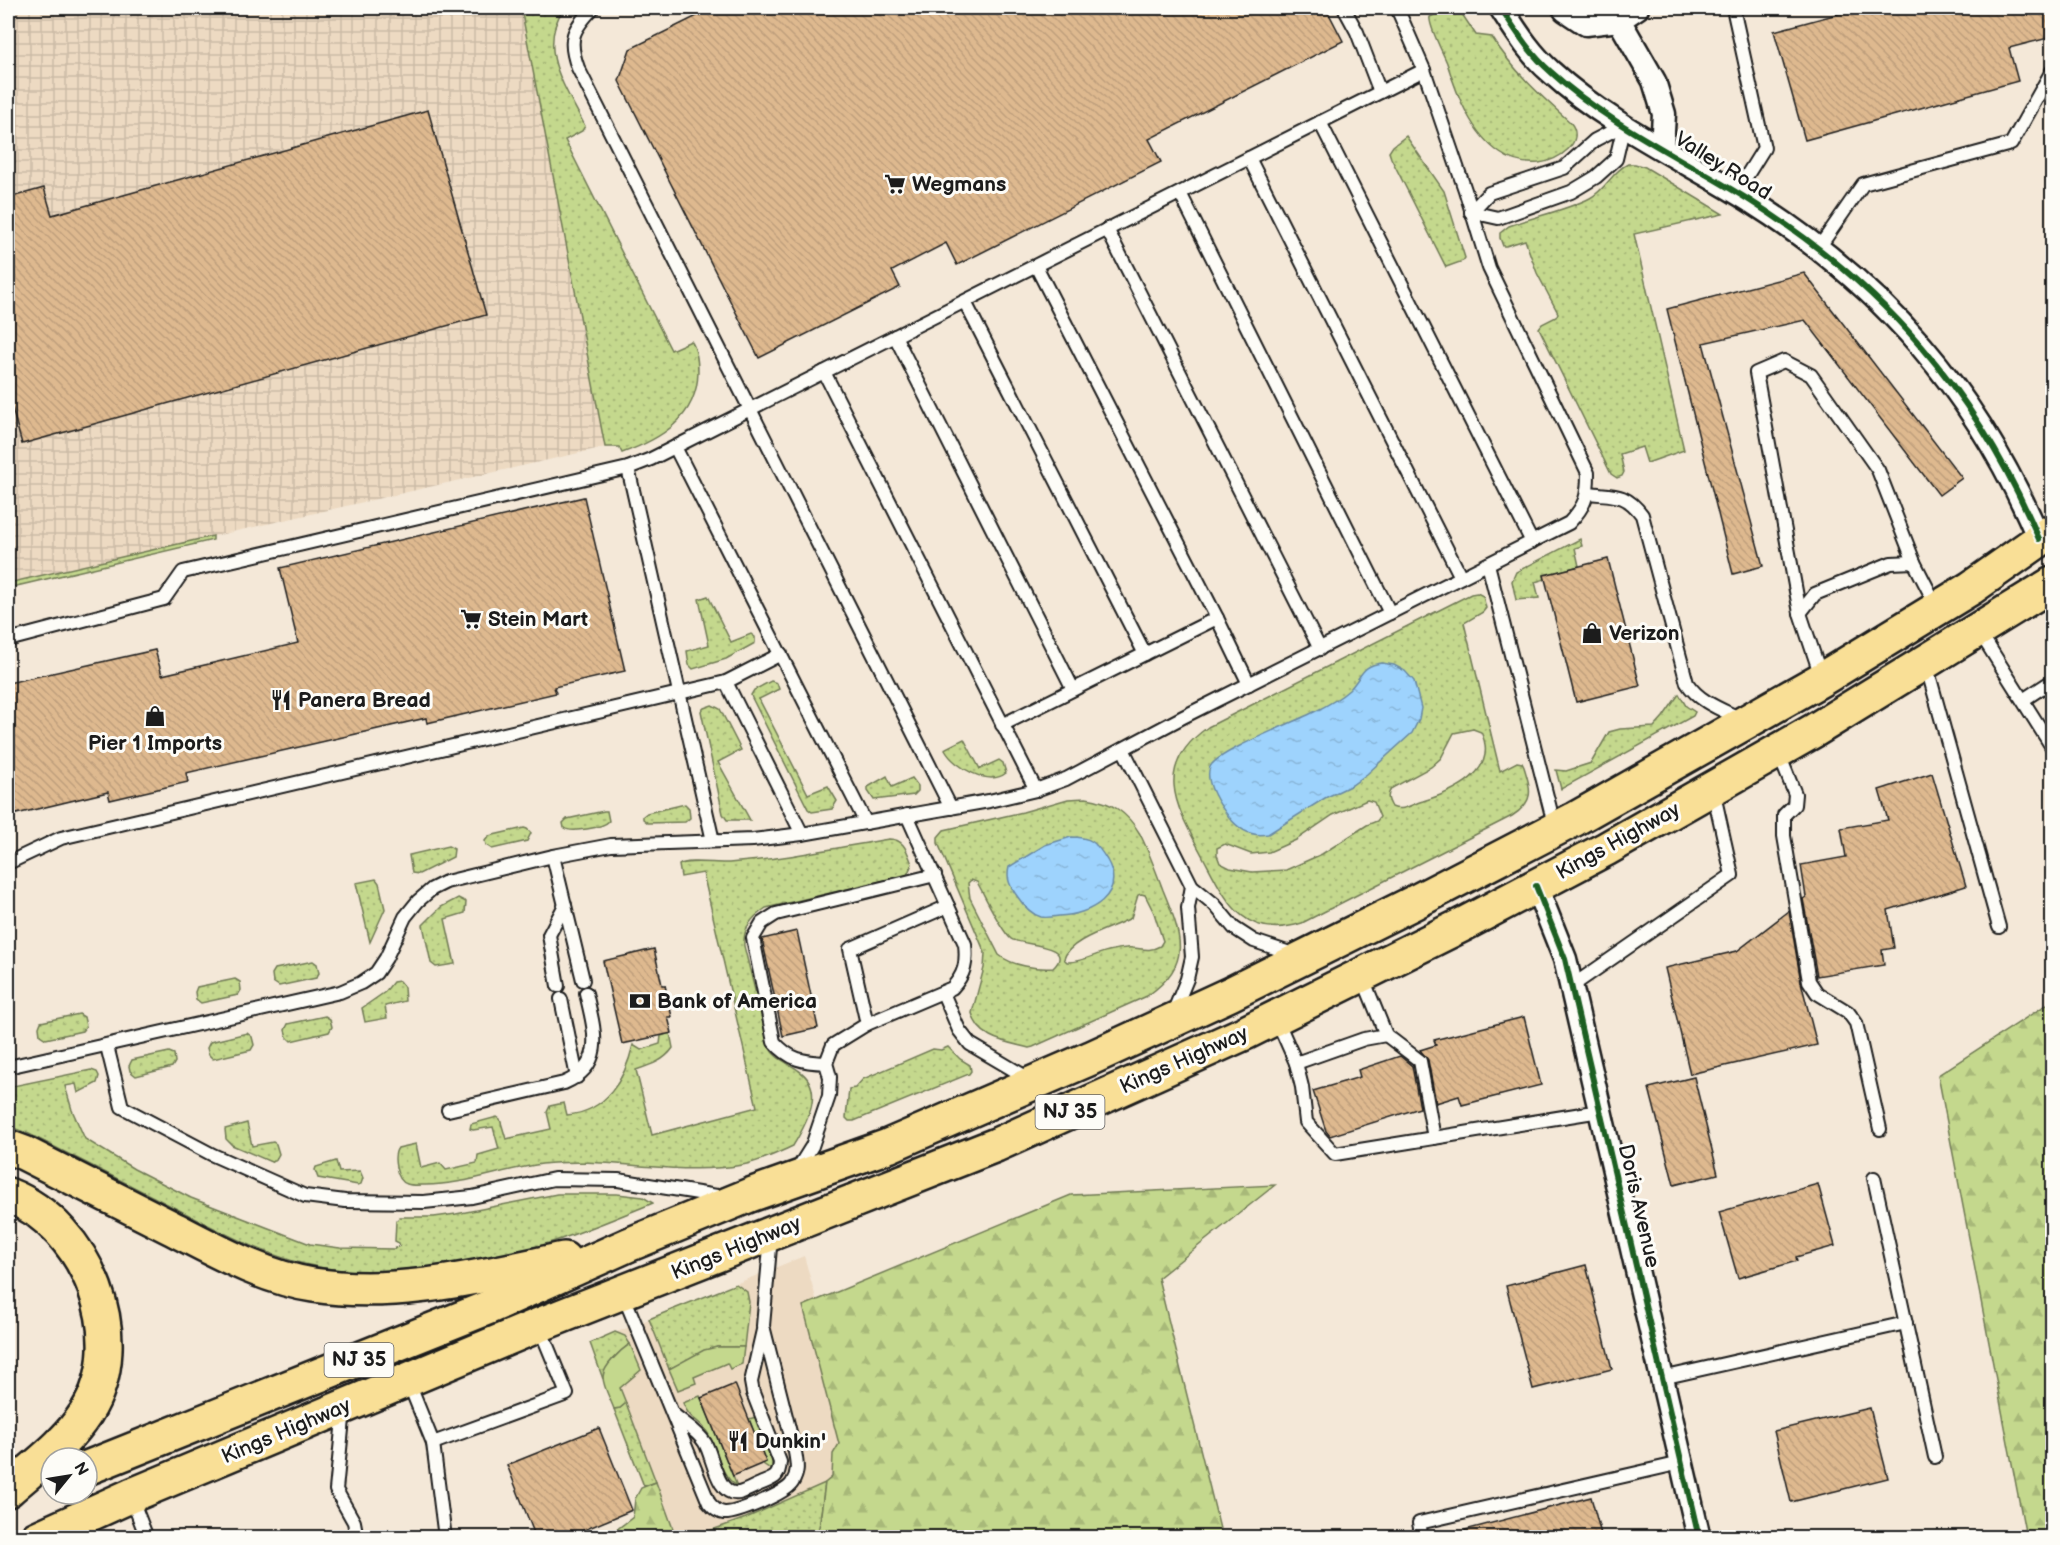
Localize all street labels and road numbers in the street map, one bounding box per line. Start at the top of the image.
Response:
street label: Valley Road [1670,126,1776,206]
street label: Kings Highway [1552,796,1685,885]
street label: Kings Highway [1116,1020,1252,1099]
road number: NJ 35 [1036,1095,1104,1129]
street label: Doris Avenue [1613,1142,1665,1270]
street label: Kings Highway [668,1210,805,1285]
road number: NJ 35 [324,1343,394,1377]
street label: Kings Highway [218,1392,355,1469]

